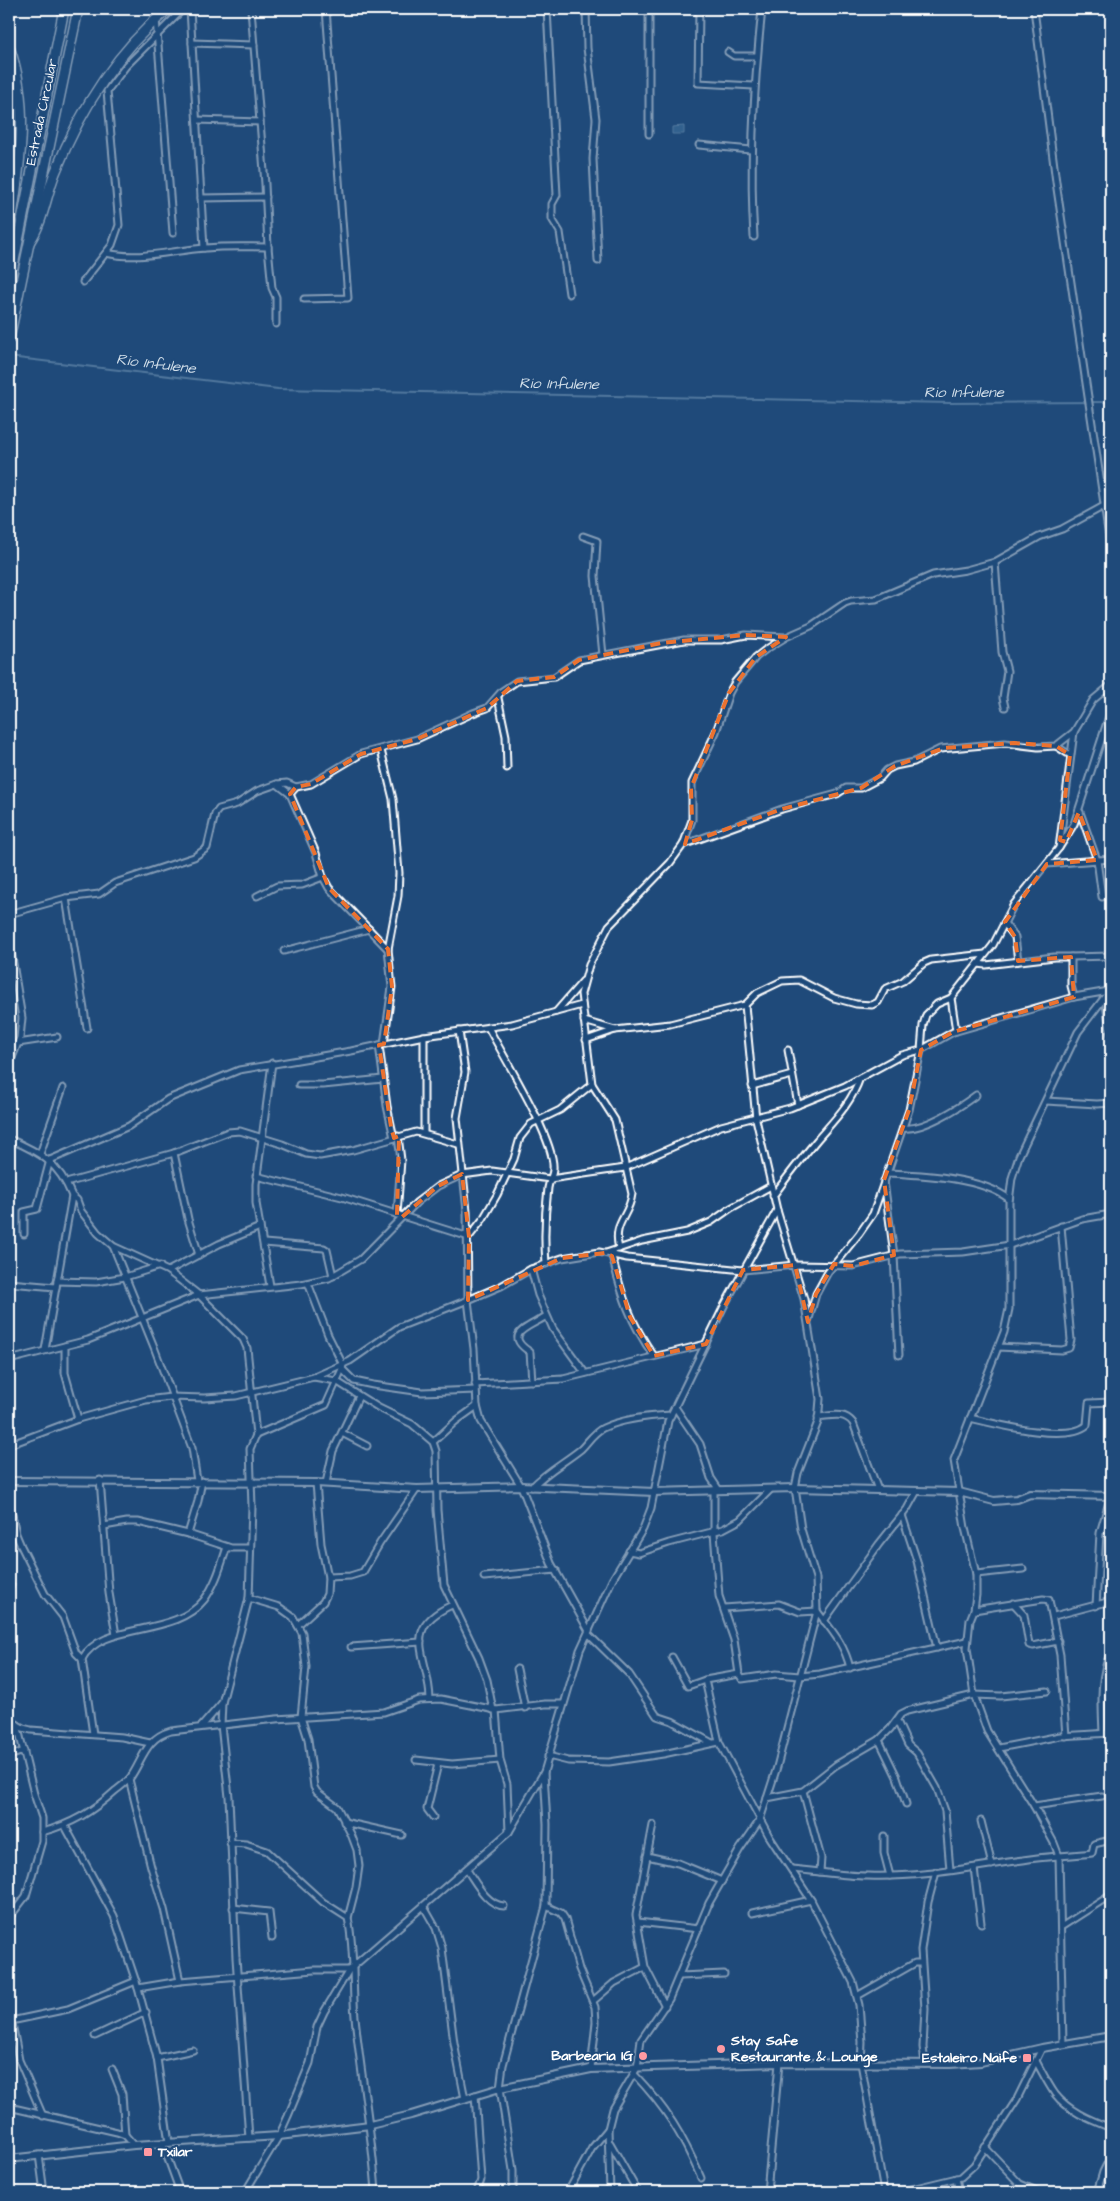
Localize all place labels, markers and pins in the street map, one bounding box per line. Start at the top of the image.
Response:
place label: Stay Safe Restaurante & Lounge [730,2031,878,2068]
marker: Stay Safe Restaurante & Lounge [715,2043,727,2055]
place label: Barbearia IG [551,2046,633,2066]
place label: Estaleiro Naife [922,2048,1017,2068]
marker: Barbearia IG [637,2050,649,2062]
marker: Estaleiro Naife [1021,2052,1033,2064]
place label: Txilar [157,2142,193,2162]
marker: Txilar [142,2146,154,2158]

